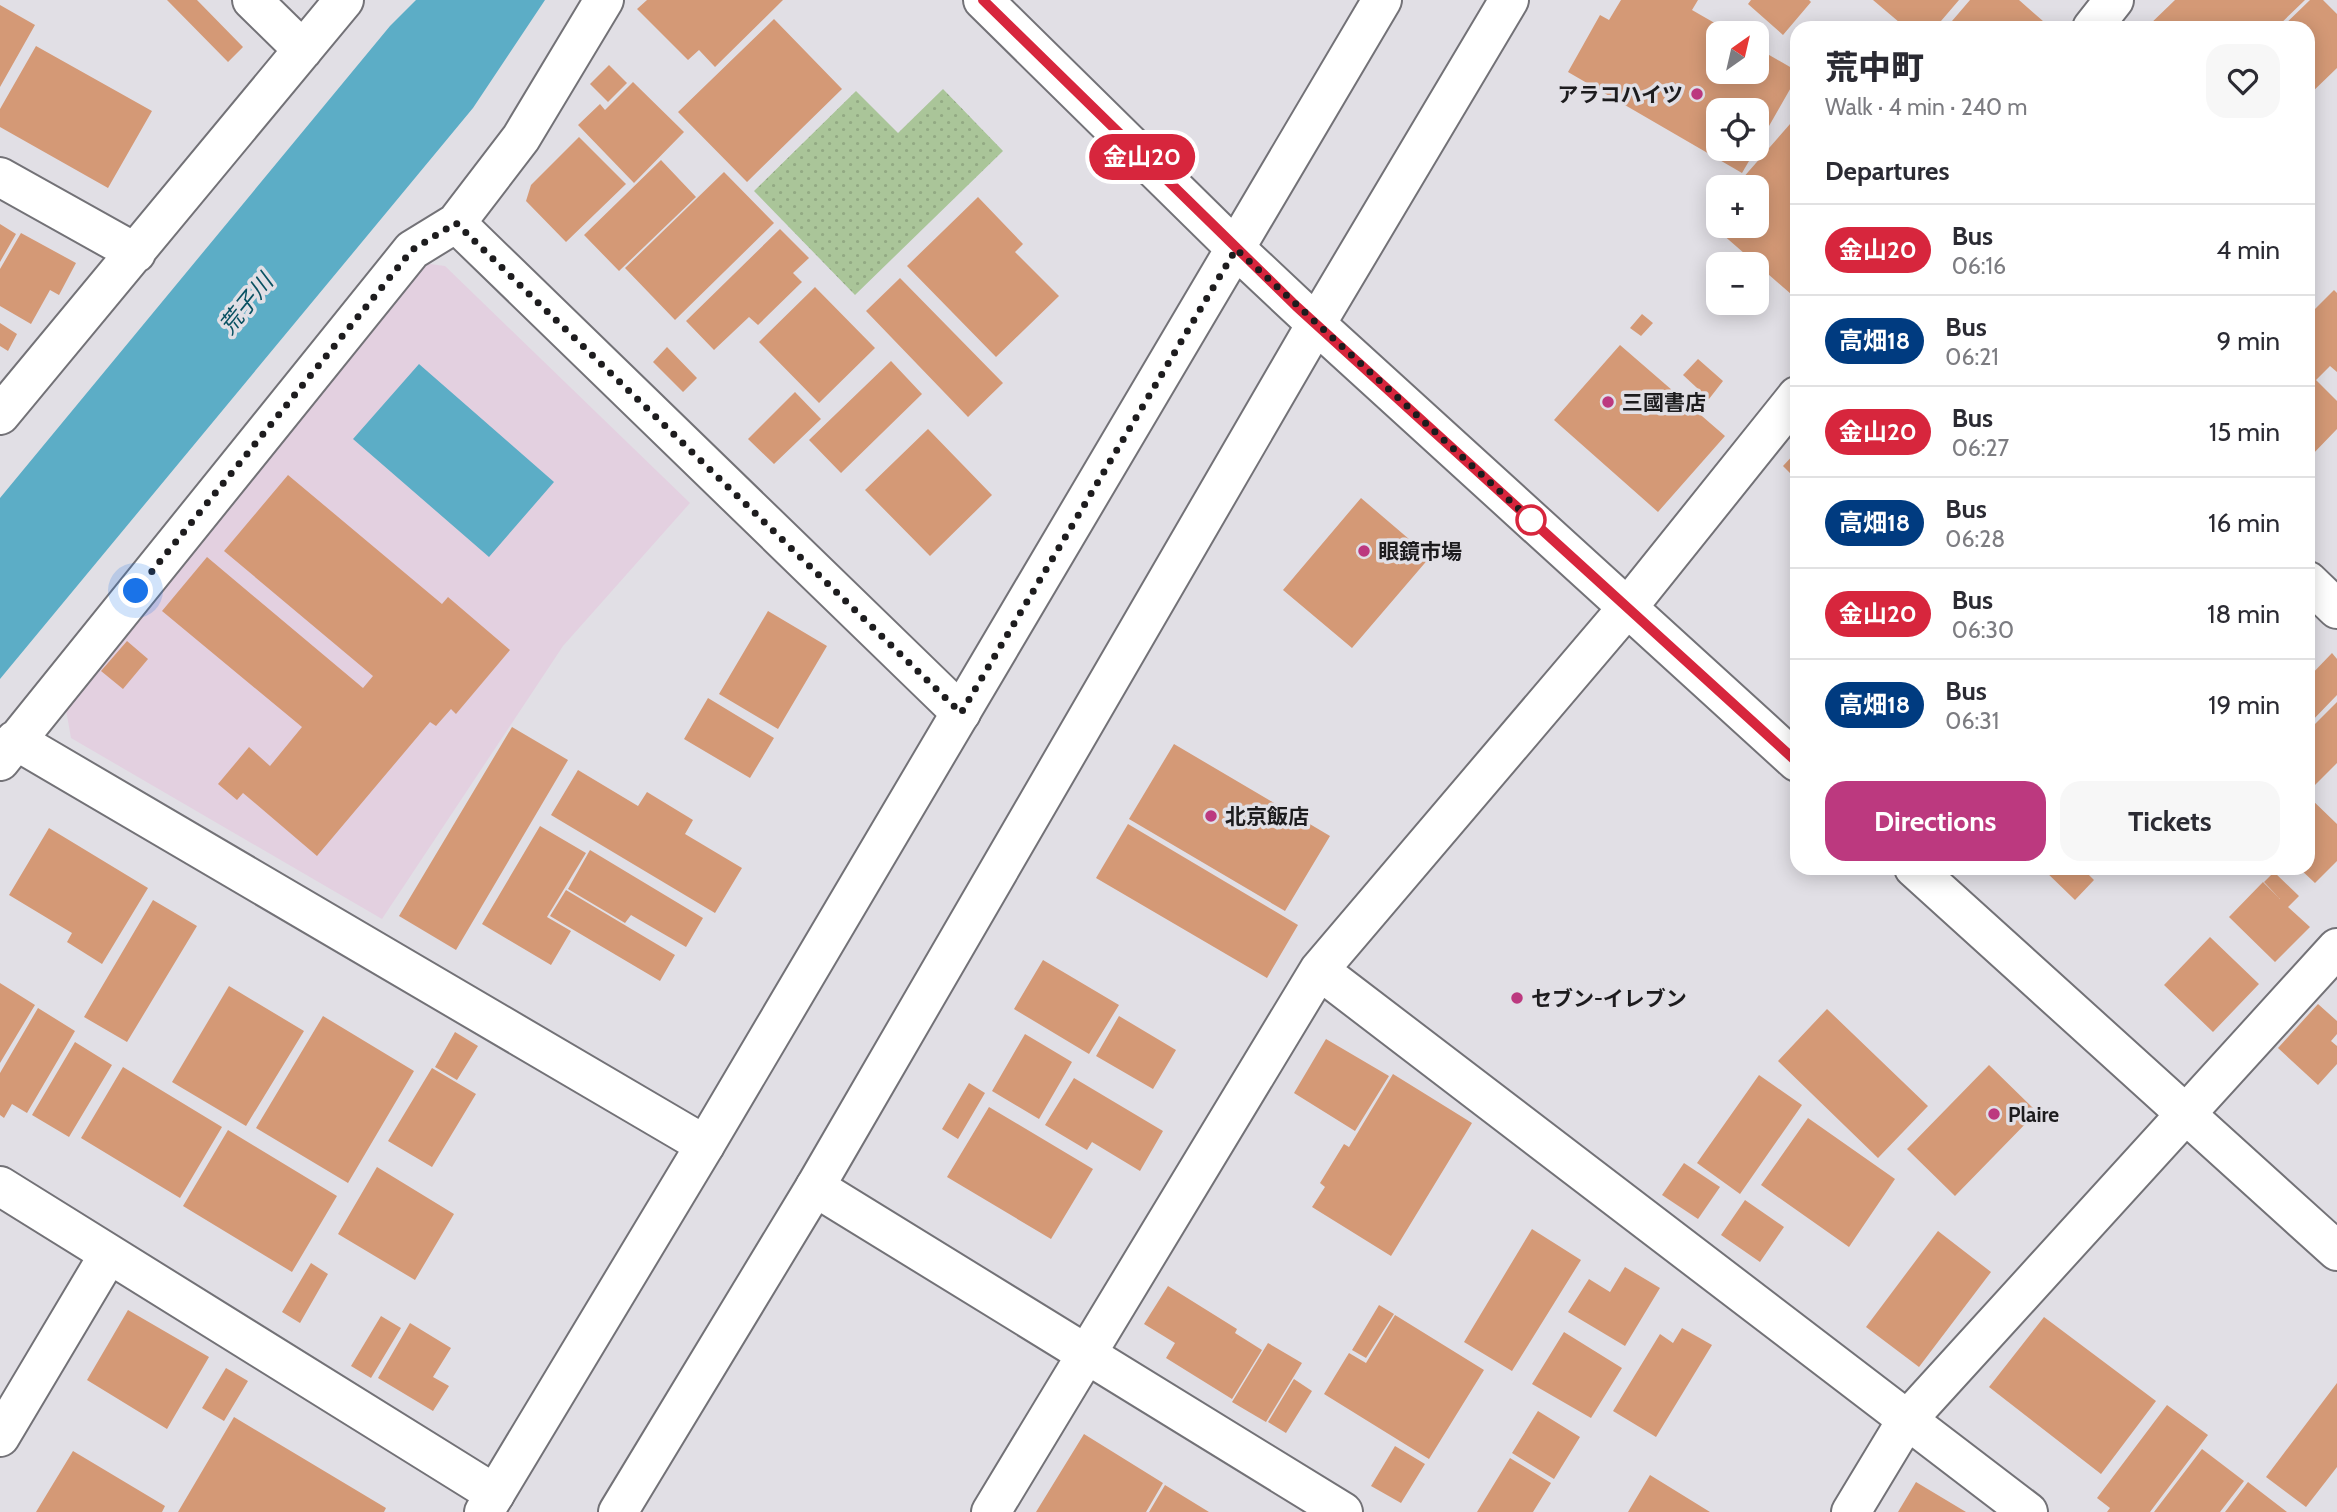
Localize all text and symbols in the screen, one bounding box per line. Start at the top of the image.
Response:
north arrow [1706,21,1769,84]
map controls [1706,21,1769,315]
button: heart [2206,44,2280,118]
text: 荒中町 [1825,47,1924,87]
place label: アラコハイツ [1557,82,1683,107]
marker: アラコハイツ [1689,86,1705,102]
text: Walk · 4 min · 240 m [1825,93,2027,121]
button: locate [1706,98,1769,161]
line badge: 金山20 [1093,134,1191,180]
text: 金山20 [1103,142,1181,171]
text: Departures [1825,155,1949,187]
button: + [1706,175,1769,238]
text: Bus [1952,220,1993,252]
text: 4 min [2216,234,2280,266]
text: 金山20 [1839,235,1917,264]
button: − [1706,252,1769,315]
text: 06:16 [1952,252,2006,280]
water label: 荒子川 [213,266,280,340]
text: Bus [1945,311,1987,343]
text: 9 min [2217,325,2280,357]
text: 高畑18 [1839,326,1910,355]
text: 06:21 [1945,343,1999,371]
place label: 三國書店 [1622,390,1706,415]
marker: 三國書店 [1600,394,1616,410]
text: Bus [1952,402,1993,434]
text: 15 min [2209,416,2280,448]
text: 金山20 [1839,417,1917,446]
text: 06:27 [1952,434,2009,462]
text: Bus [1945,493,1987,525]
unlabelled marker [1516,505,1546,535]
text: 16 min [2208,507,2280,539]
text: 高畑18 [1839,508,1910,537]
text: 06:28 [1945,525,2005,553]
place label: 眼鏡市場 [1378,539,1462,564]
marker: 眼鏡市場 [1356,543,1372,559]
your location [118,573,153,608]
text: Bus [1952,584,1993,616]
text: 18 min [2207,598,2280,630]
text: 金山20 [1839,599,1917,628]
text: 06:30 [1952,616,2014,644]
text: Bus [1945,675,1987,707]
text: 19 min [2208,689,2280,721]
text: 高畑18 [1839,690,1910,719]
text: 06:31 [1945,707,1999,735]
button: Directions [1825,781,2046,861]
button: Tickets [2060,781,2280,861]
place label: 北京飯店 [1225,804,1309,829]
marker: 北京飯店 [1203,808,1219,824]
place label: セブン-イレブン [1531,986,1687,1011]
marker: セブン-イレブン [1509,990,1525,1006]
place label: Plaire [2008,1102,2059,1127]
marker: Plaire [1986,1106,2002,1122]

